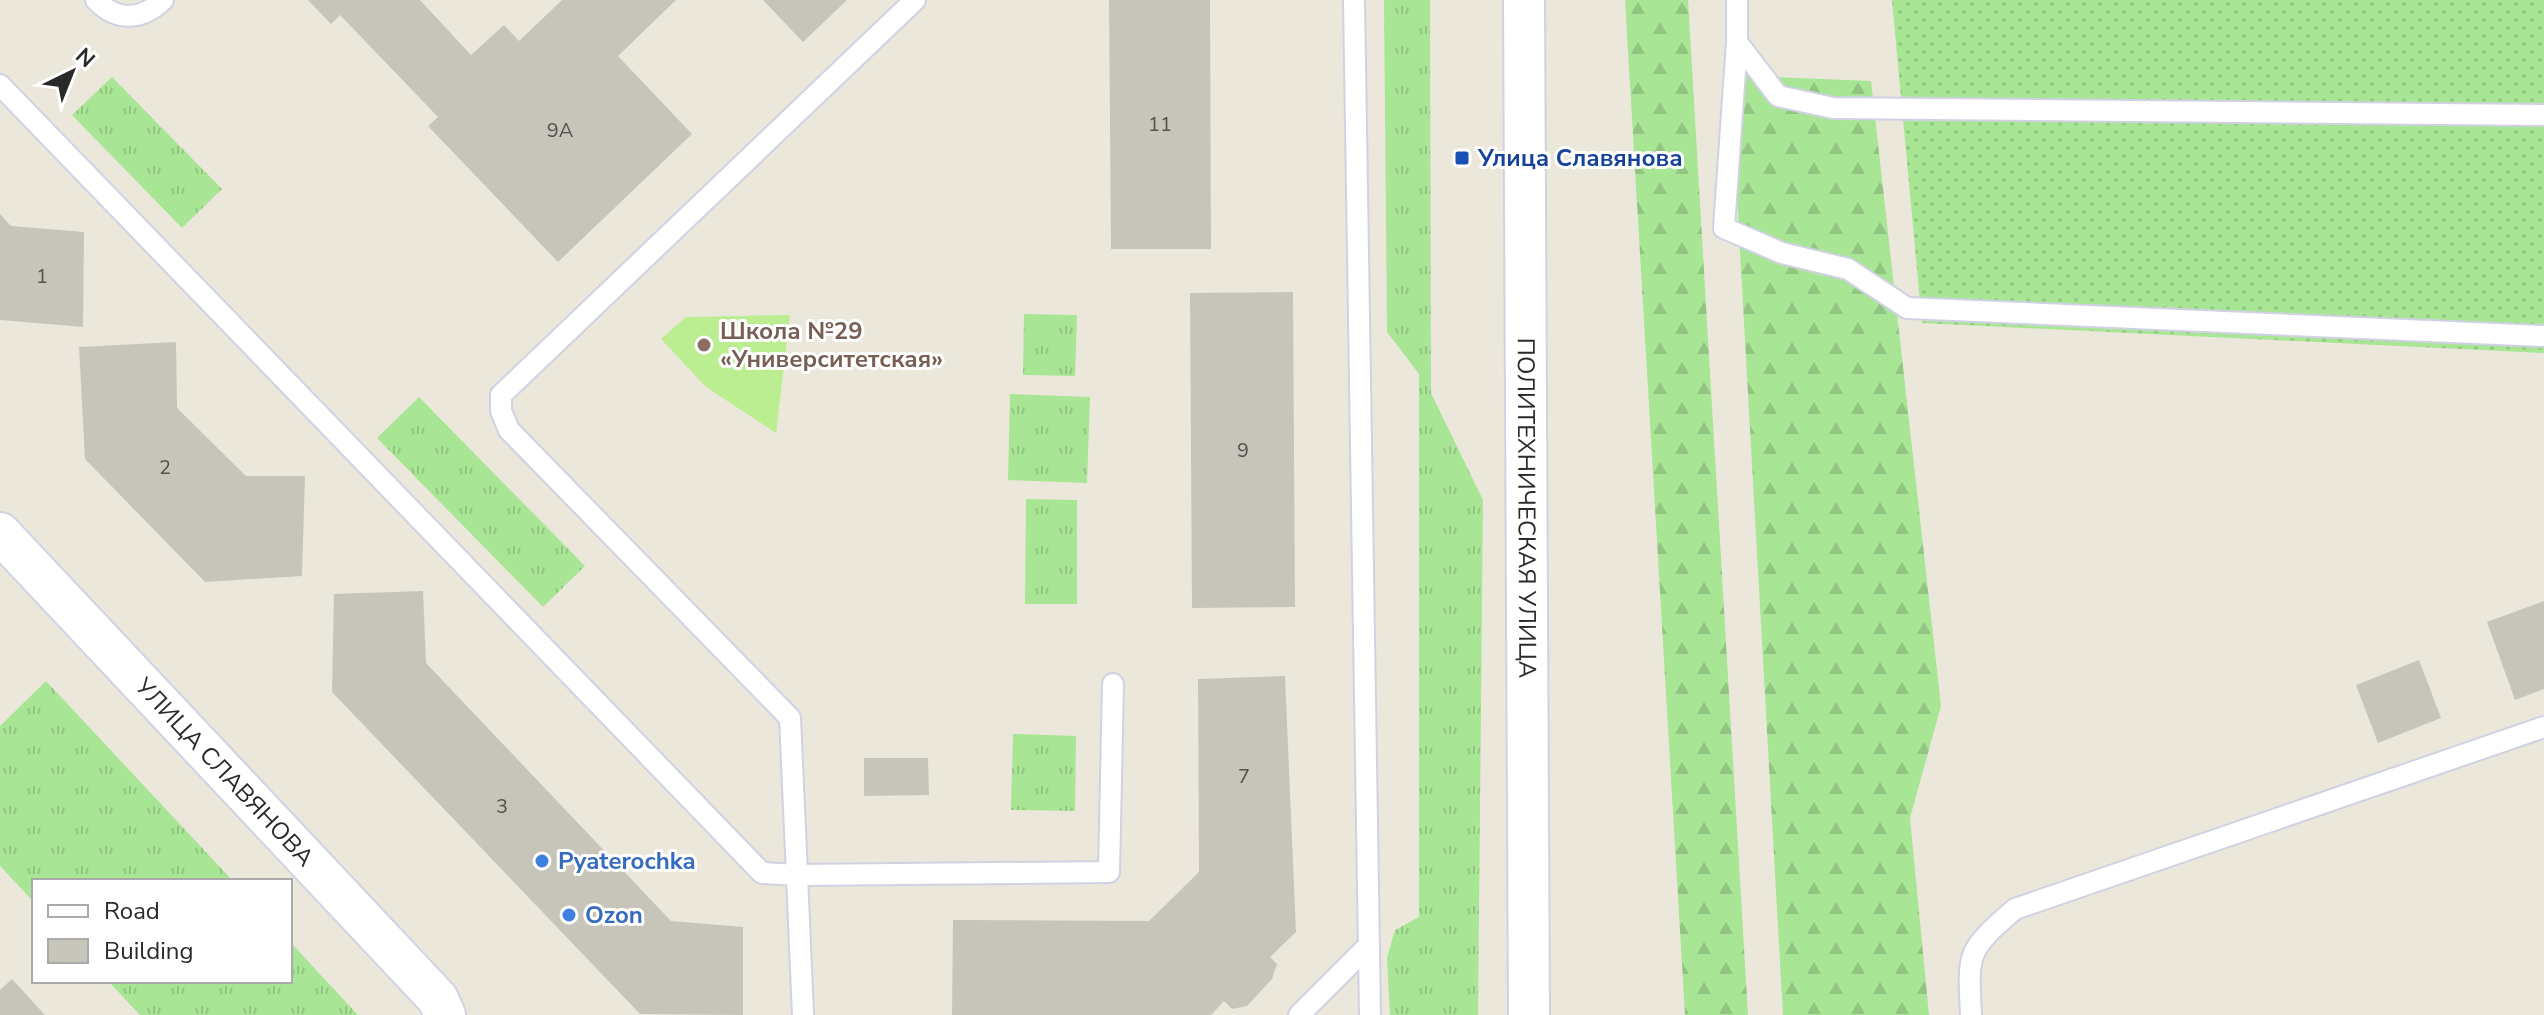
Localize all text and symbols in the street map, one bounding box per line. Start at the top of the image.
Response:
north arrow [32,32,112,112]
text: N [69,42,101,75]
house number: 11 [1148,111,1172,138]
house number: 9А [547,117,574,144]
place label: Улица Славянова [1477,142,1683,174]
marker: Улица Славянова [1453,149,1471,167]
house number: 1 [36,263,48,290]
place label: Школа №29 «Университетская» [720,315,943,375]
marker: Школа №29 «Университетская» [695,336,713,354]
street label: ПОЛИТЕХНИЧЕСКАЯ УЛИЦА [1510,338,1543,679]
house number: 9 [1237,437,1249,464]
house number: 2 [159,454,171,481]
street label: УЛИЦА СЛАВЯНОВА [128,670,321,874]
house number: 7 [1238,763,1250,790]
house number: 3 [496,793,508,820]
place label: Pyaterochka [558,845,696,877]
marker: Pyaterochka [533,852,551,870]
legend [32,879,292,983]
text: Road [104,895,160,927]
place label: Ozon [585,899,643,931]
marker: Ozon [560,906,578,924]
text: Building [104,935,194,967]

